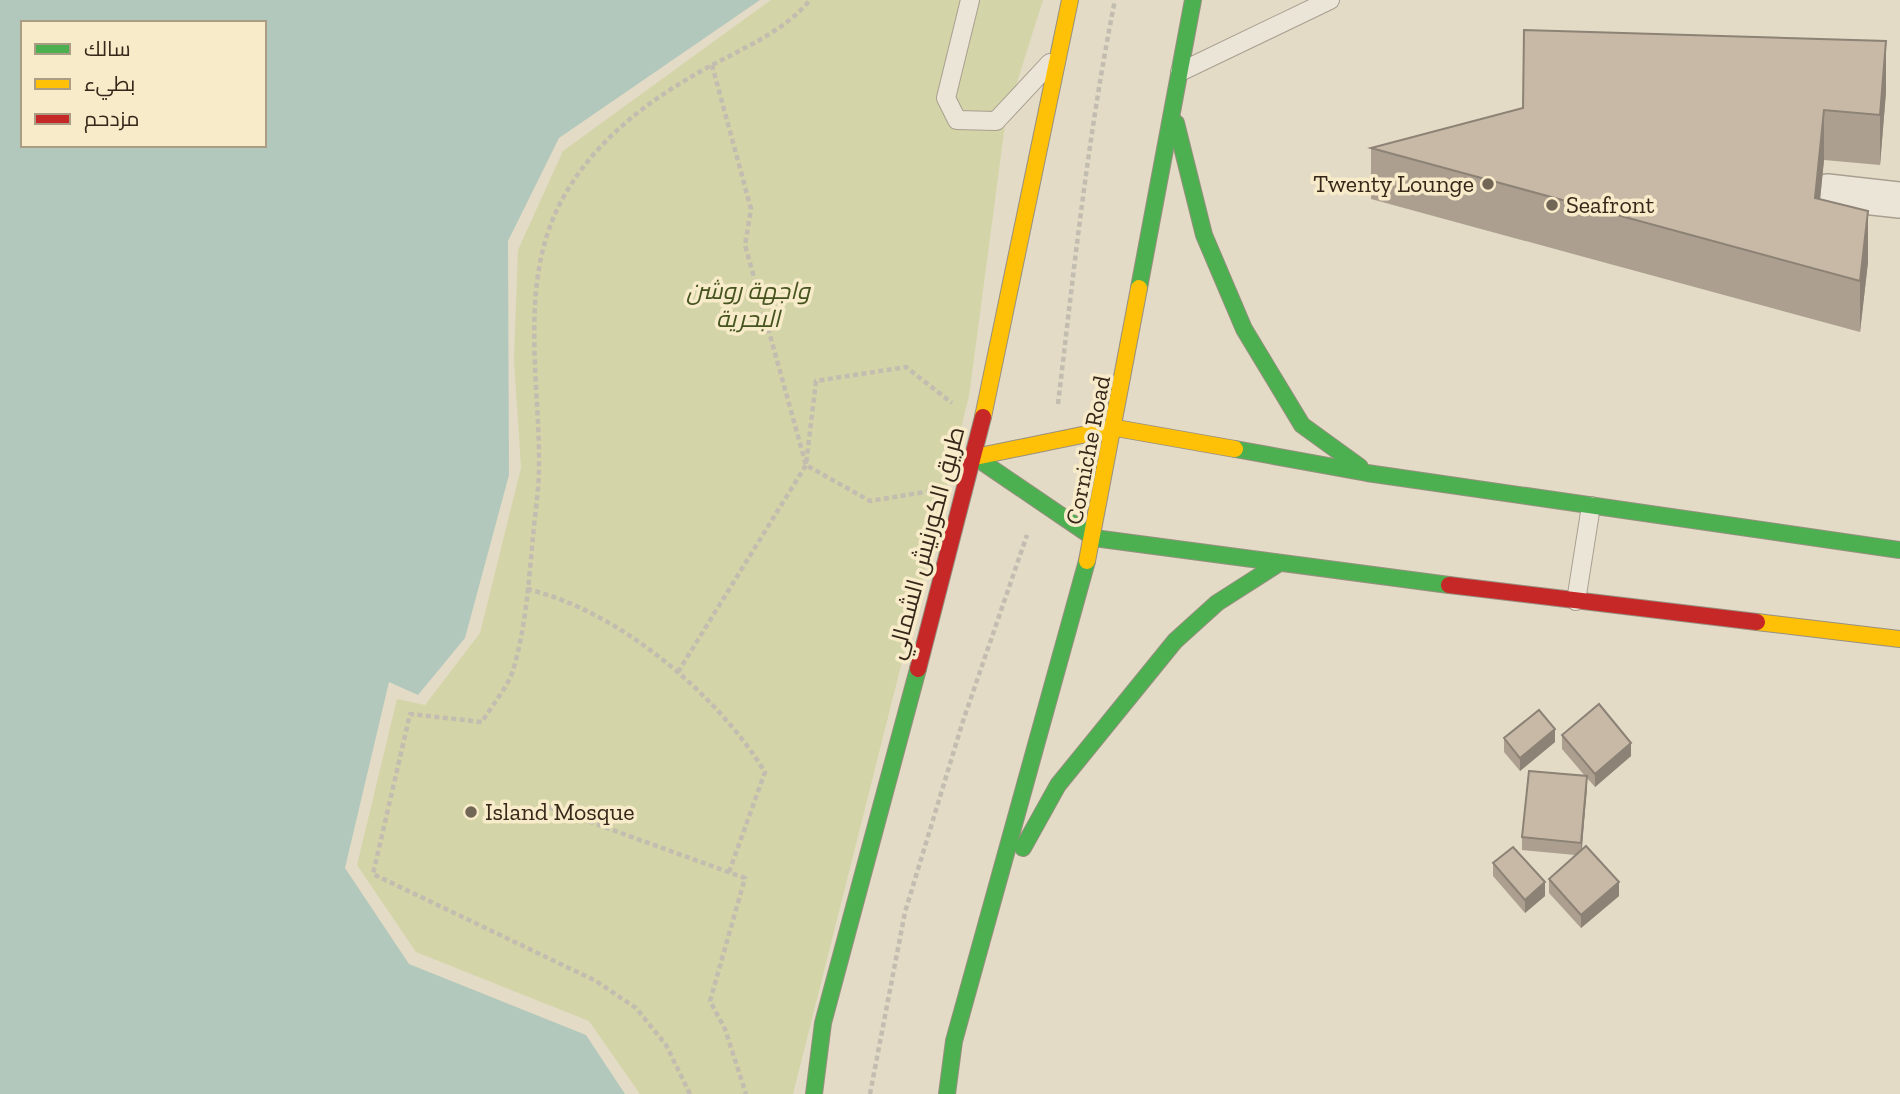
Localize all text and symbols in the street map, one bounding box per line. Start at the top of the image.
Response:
legend [21,21,266,147]
text: سالك [84,36,131,61]
text: بطيء [84,71,135,100]
text: مزدحم [84,106,139,133]
place label: Twenty Lounge [1313,169,1474,198]
marker: Twenty Lounge [1480,176,1496,192]
place label: Seafront [1566,190,1654,219]
marker: Seafront [1544,197,1560,213]
park label: واجهة روشن البحرية [686,276,812,333]
street label: Corniche Road [1059,373,1116,527]
street label: طريق الكورنيش الشمالي [881,423,975,664]
place label: Island Mosque [485,797,634,826]
marker: Island Mosque [463,804,479,820]

